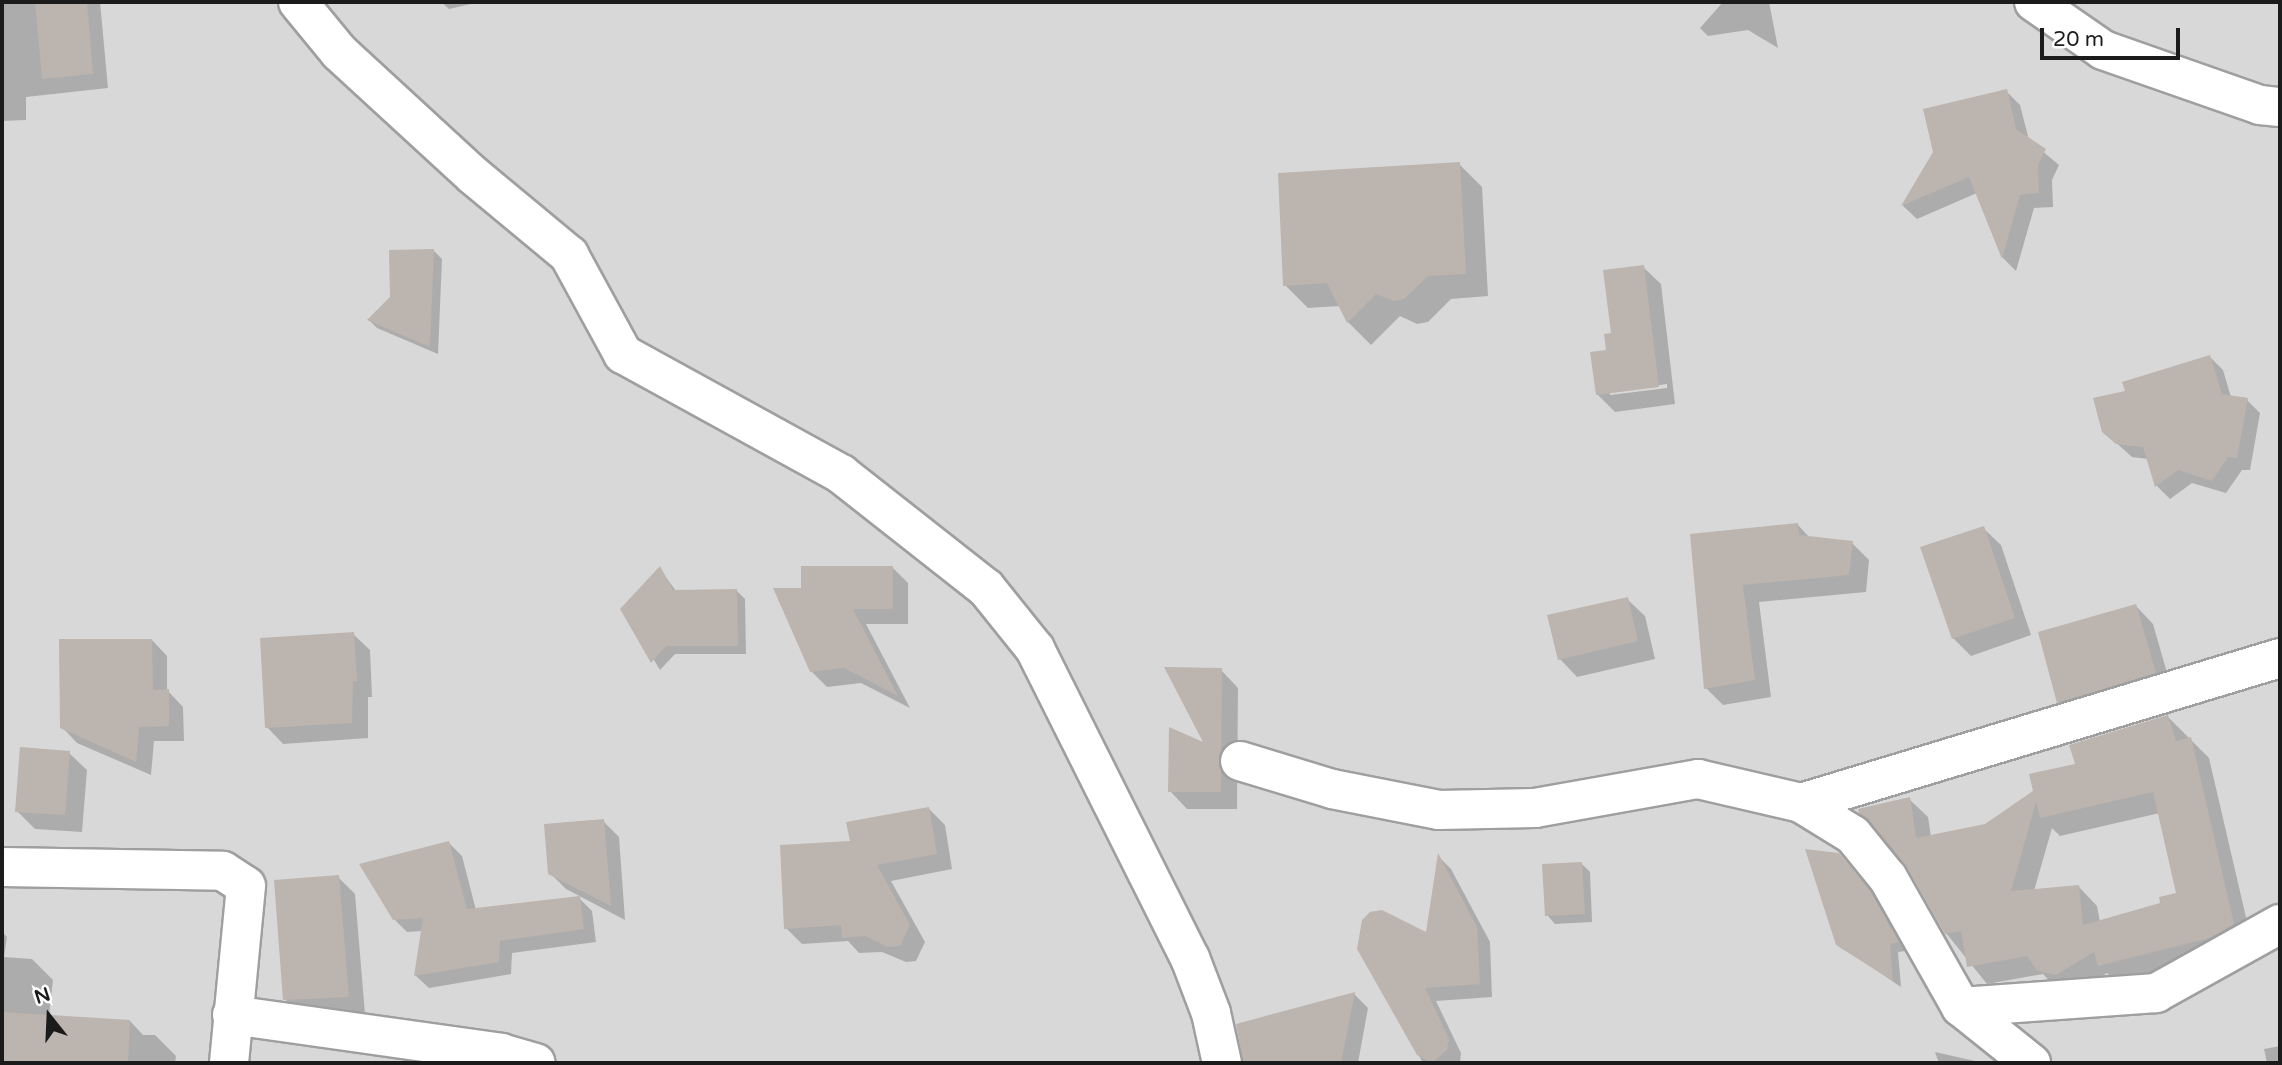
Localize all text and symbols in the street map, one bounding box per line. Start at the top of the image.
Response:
scale bar [2044,14,2184,58]
text: 20 m [2053,27,2104,52]
north arrow [14,981,84,1051]
text: N [32,983,53,1009]

